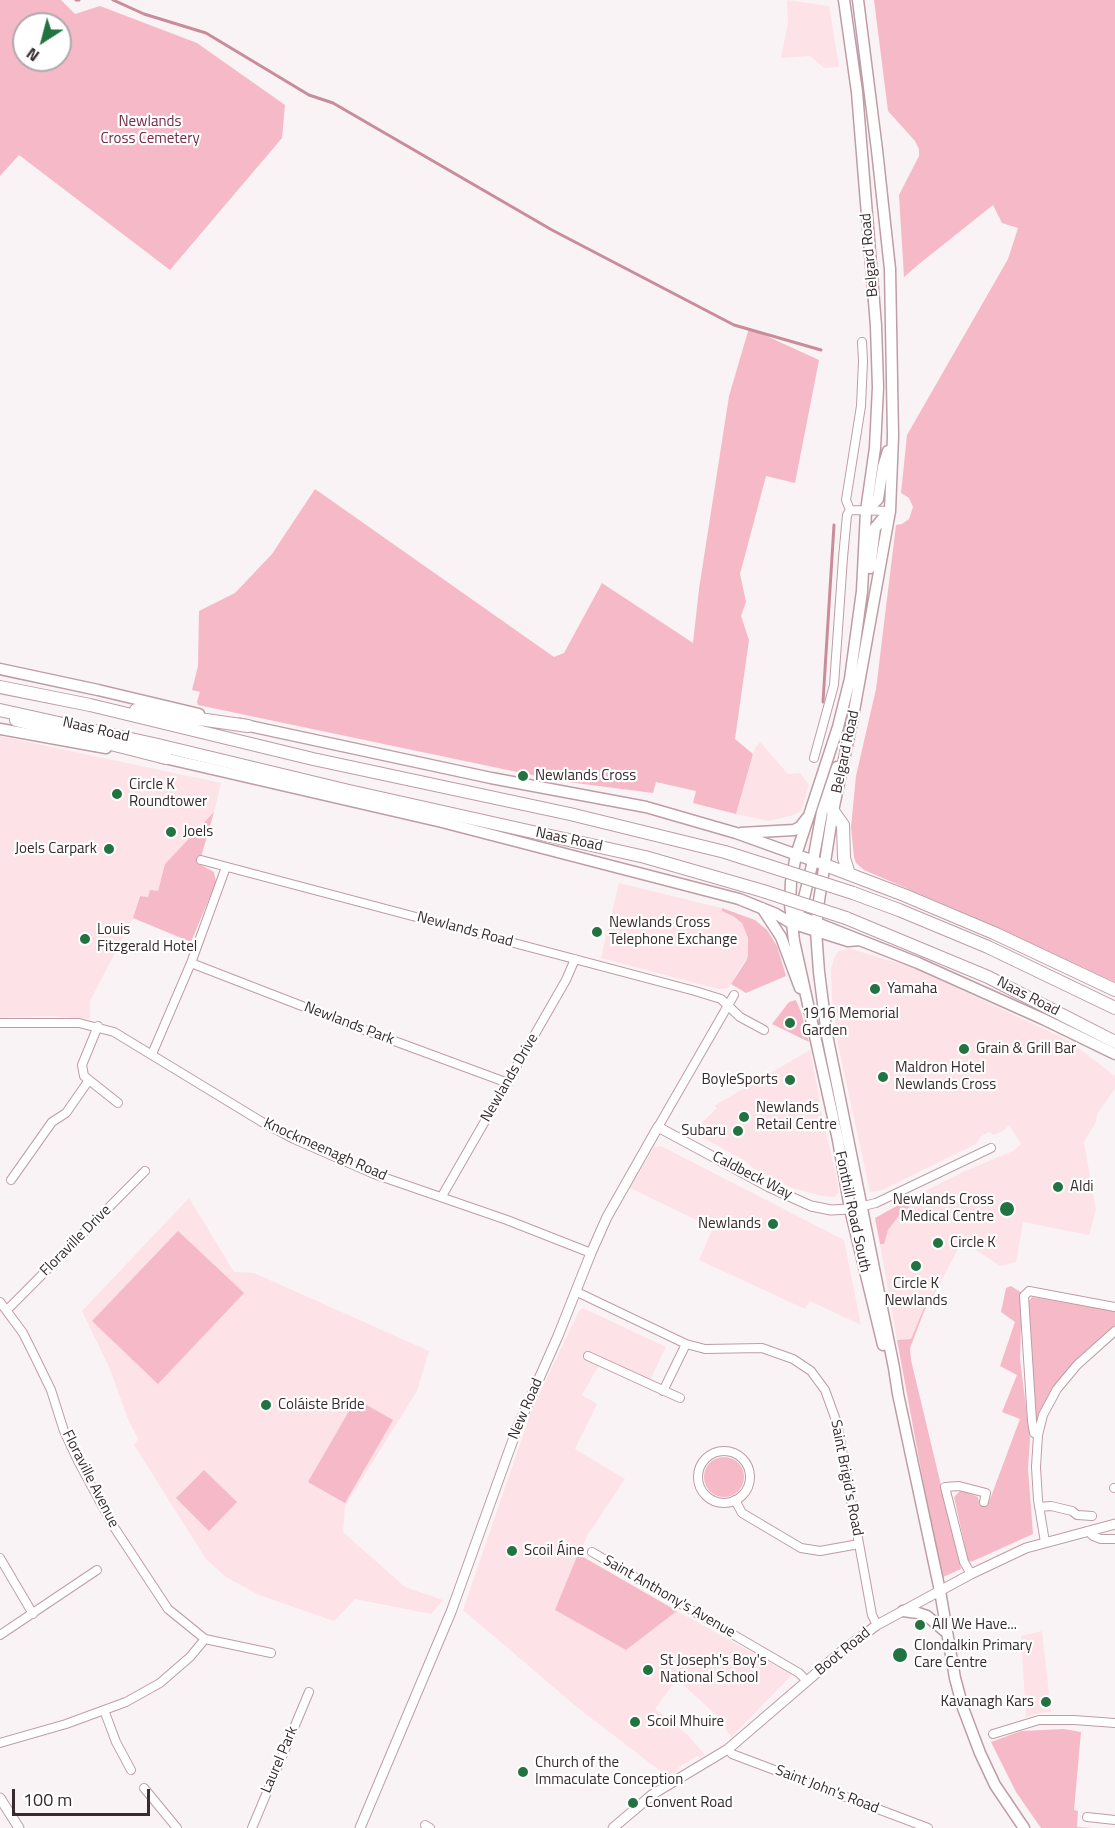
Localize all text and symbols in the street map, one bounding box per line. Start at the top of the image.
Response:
north arrow [12,12,72,72]
text: N [21,42,44,68]
park label: Newlands Cross Cemetery [100,113,200,148]
street label: Belgard Road [857,212,883,298]
street label: Belgard Road [828,709,864,795]
street label: Naas Road [61,714,131,746]
place label: Newlands Cross [535,767,636,785]
marker: Newlands Cross [516,769,530,783]
place label: Circle K Roundtower [129,776,207,811]
marker: Circle K Roundtower [110,787,124,801]
place label: Joels [183,823,213,841]
street label: Naas Road [534,824,604,856]
marker: Joels [164,825,178,839]
place label: Joels Carpark [15,840,97,858]
marker: Joels Carpark [102,842,116,856]
street label: Newlands Road [415,909,515,951]
place label: Newlands Cross Telephone Exchange [609,914,737,949]
place label: Louis Fitzgerald Hotel [97,921,197,956]
marker: Newlands Cross Telephone Exchange [590,925,604,939]
marker: Louis Fitzgerald Hotel [78,932,92,946]
street label: Naas Road [994,974,1062,1020]
place label: Yamaha [887,980,937,998]
marker: Yamaha [868,982,882,996]
street label: Newlands Park [301,999,397,1049]
place label: 1916 Memorial Garden [802,1005,899,1040]
marker: 1916 Memorial Garden [783,1016,797,1030]
street label: Newlands Drive [477,1031,543,1125]
place label: Grain & Grill Bar [976,1040,1076,1058]
marker: Grain & Grill Bar [957,1042,971,1056]
place label: Maldron Hotel Newlands Cross [895,1059,996,1094]
marker: Maldron Hotel Newlands Cross [876,1070,890,1084]
place label: BoyleSports [701,1071,778,1089]
marker: BoyleSports [783,1073,797,1087]
place label: Newlands Retail Centre [756,1099,837,1134]
marker: Newlands Retail Centre [737,1110,751,1124]
street label: Knockmeenagh Road [261,1115,389,1185]
place label: Subaru [681,1122,726,1140]
marker: Subaru [731,1124,745,1138]
street label: Caldbeck Way [709,1148,795,1204]
street label: Fonthill Road South [830,1150,874,1274]
place label: Aldi [1070,1178,1094,1196]
marker: Aldi [1051,1180,1065,1194]
place label: Newlands Cross Medical Centre [893,1191,994,1226]
marker: Newlands Cross Medical Centre [998,1200,1016,1218]
street label: Floraville Drive [37,1202,115,1280]
place label: Newlands [698,1215,761,1233]
marker: Newlands [766,1217,780,1231]
place label: Circle K [950,1234,996,1252]
marker: Circle K [931,1236,945,1250]
marker: Circle K Newlands [909,1259,923,1273]
place label: Circle K Newlands [885,1275,947,1310]
street label: New Road [505,1376,547,1442]
place label: Coláiste Bríde [278,1396,365,1414]
marker: Coláiste Bríde [259,1398,273,1412]
street label: Saint Brigid's Road [826,1418,866,1538]
street label: Floraville Avenue [58,1427,122,1531]
place label: Scoil Áine [524,1542,584,1560]
marker: Scoil Áine [505,1544,519,1558]
street label: Saint Anthony's Avenue [600,1552,738,1642]
place label: All We Have... [932,1616,1017,1634]
marker: All We Have... [913,1618,927,1632]
street label: Boot Road [812,1624,874,1680]
place label: Clondalkin Primary Care Centre [914,1637,1032,1672]
marker: Clondalkin Primary Care Centre [891,1646,909,1664]
place label: St Joseph's Boy's National School [660,1652,767,1687]
marker: St Joseph's Boy's National School [641,1663,655,1677]
place label: Kavanagh Kars [941,1693,1034,1711]
marker: Kavanagh Kars [1039,1695,1053,1709]
place label: Scoil Mhuire [647,1713,724,1731]
marker: Scoil Mhuire [628,1715,642,1729]
street label: Laurel Park [258,1724,302,1796]
place label: Church of the Immaculate Conception [535,1754,683,1789]
street label: Saint John's Road [773,1762,881,1818]
marker: Church of the Immaculate Conception [516,1765,530,1779]
scale bar [15,1777,153,1815]
text: 100 m [23,1786,72,1813]
place label: Convent Road [645,1794,733,1812]
marker: Convent Road [626,1796,640,1810]

